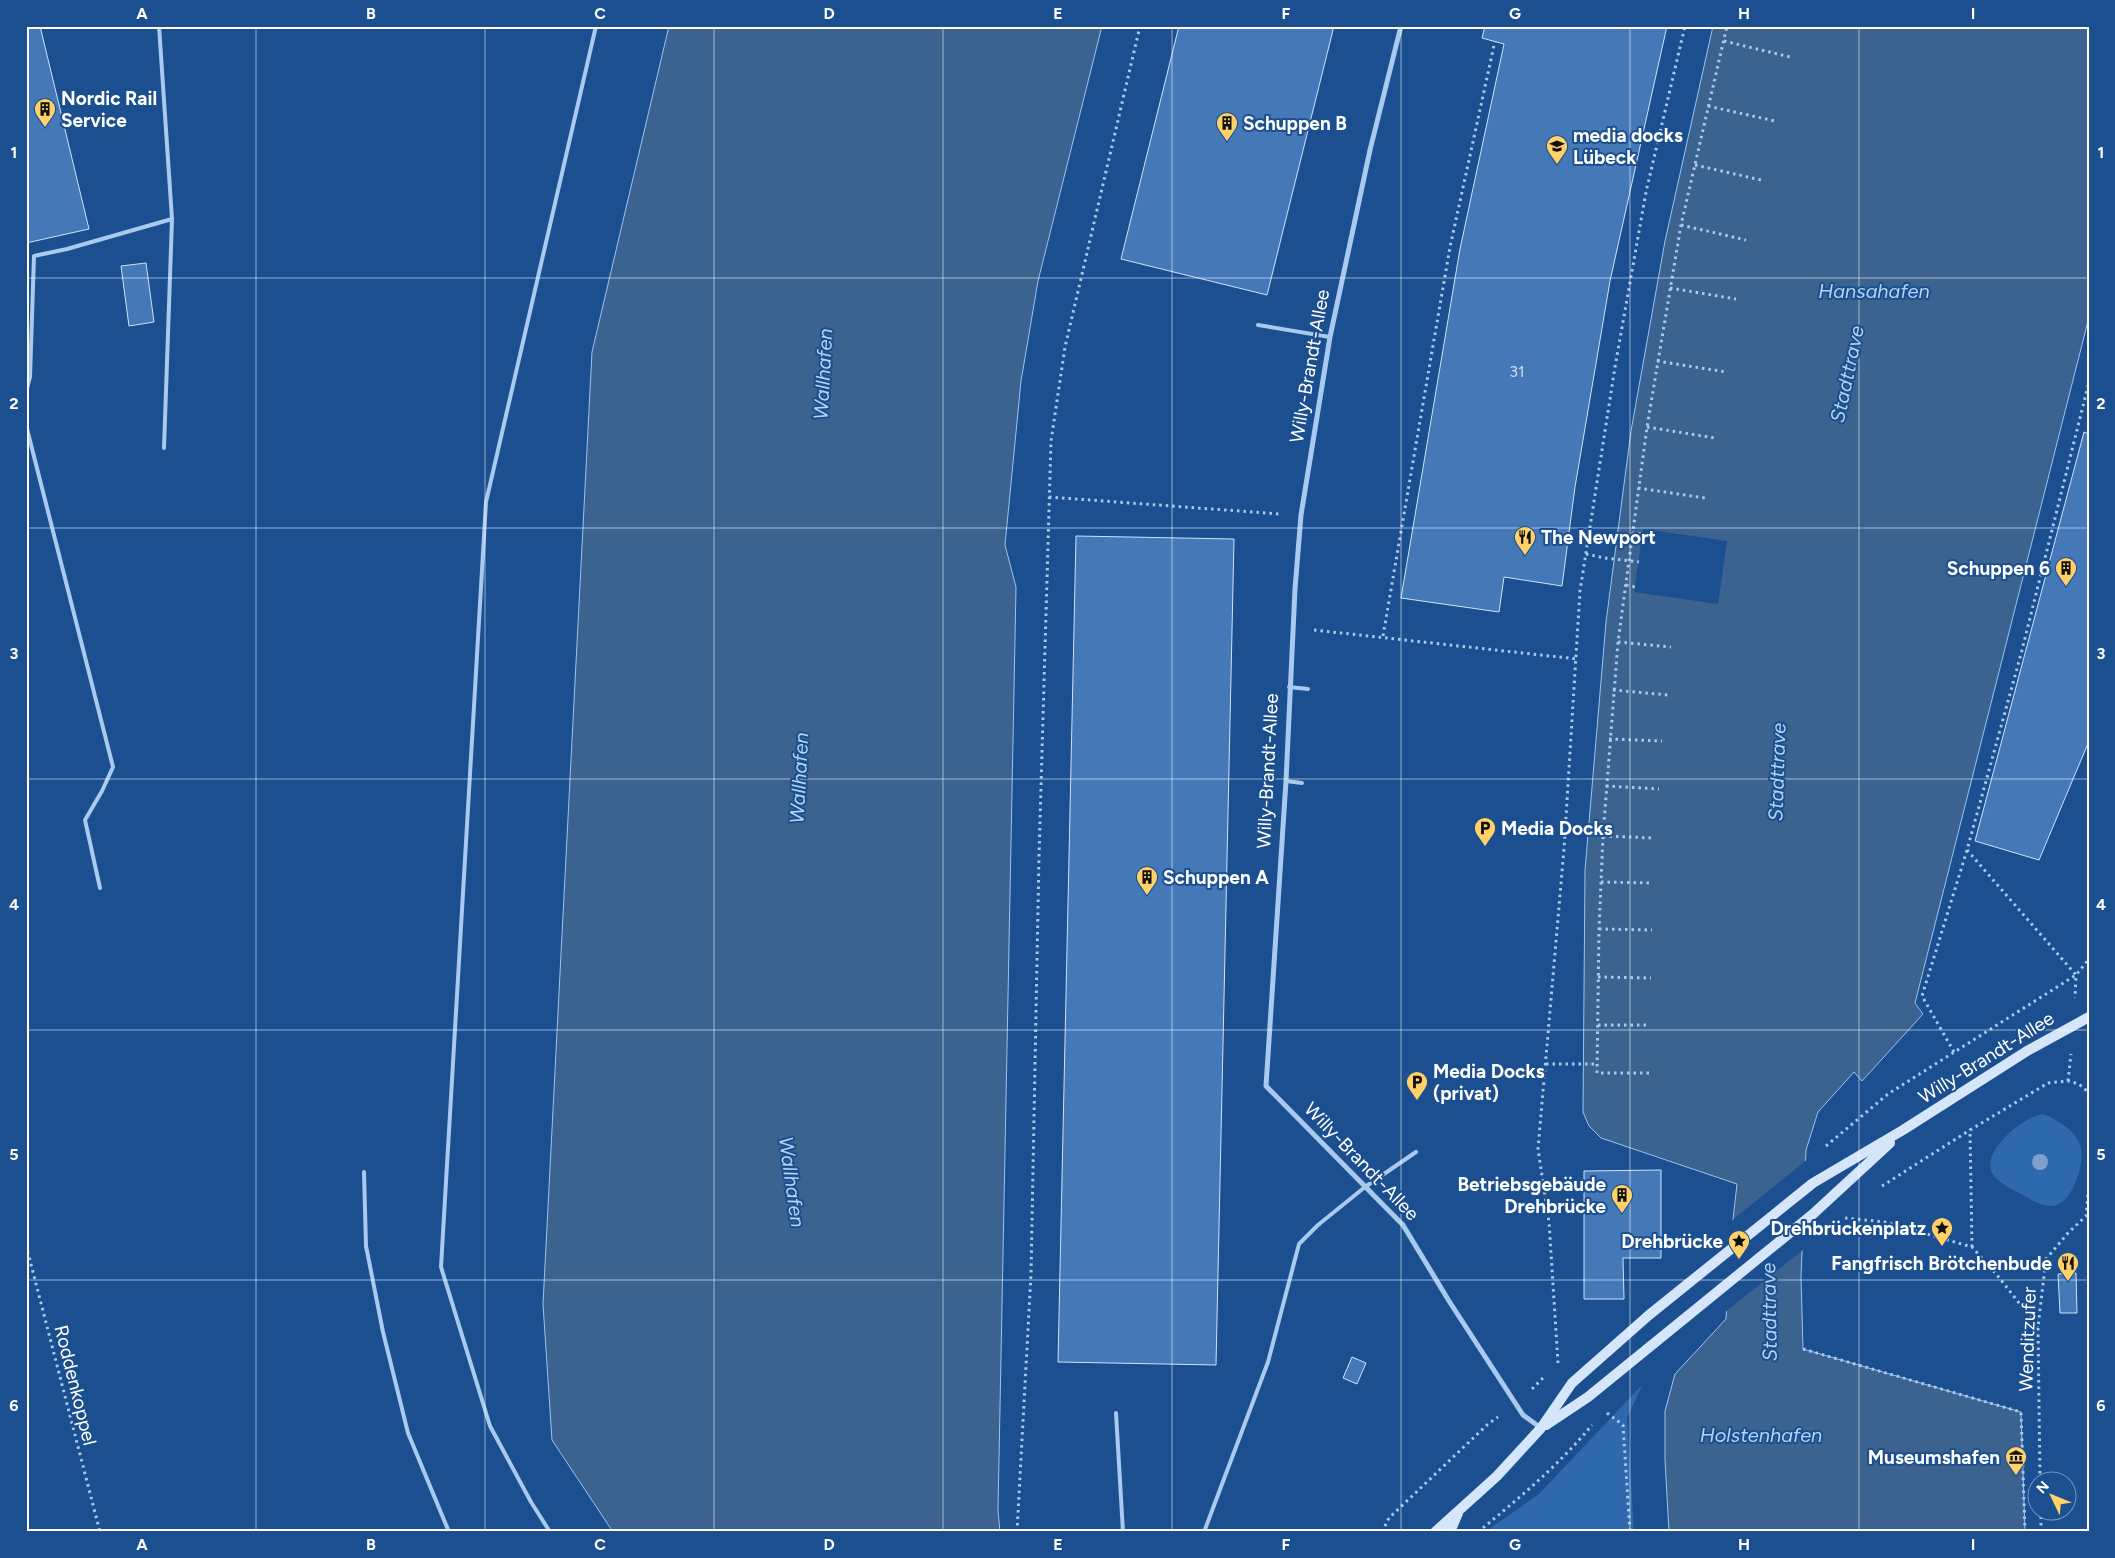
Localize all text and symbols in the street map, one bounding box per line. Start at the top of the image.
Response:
text: A [136,4,148,23]
text: B [366,4,376,23]
text: C [594,4,606,23]
text: D [823,4,835,23]
text: E [1053,4,1063,23]
text: F [1282,4,1291,23]
text: G [1509,4,1521,23]
text: H [1738,4,1750,23]
text: I [1971,4,1975,23]
place label: Nordic Rail Service [61,87,157,132]
building icon: Nordic Rail Service [33,97,57,128]
building icon: Schuppen B [1215,111,1239,142]
place label: Schuppen B [1243,112,1347,135]
place label: media docks Lübeck [1573,124,1683,169]
school or university icon: media docks Lübeck [1545,134,1569,165]
text: 1 [11,143,17,162]
text: 1 [2098,143,2104,162]
water label: Hansahafen [1818,279,1930,303]
street label: Willy-Brandt-Allee [1285,288,1334,445]
water label: Stadttrave [1825,323,1869,425]
water label: Wallhafen [809,328,837,420]
house number: 31 [1509,362,1525,381]
text: 2 [9,394,19,413]
text: 2 [2096,394,2106,413]
restaurant icon: The Newport [1513,525,1537,556]
place label: The Newport [1541,526,1656,549]
building icon: Schuppen 6 [2054,556,2078,587]
place label: Schuppen 6 [1947,557,2050,580]
text: 3 [10,644,19,663]
text: 3 [2097,644,2106,663]
street label: Willy-Brandt-Allee [1252,693,1283,849]
water label: Stadttrave [1763,722,1791,822]
water label: Wallhafen [785,732,813,824]
parking icon: Media Docks [1473,816,1497,847]
place label: Media Docks [1501,817,1613,840]
building icon: Schuppen A [1135,865,1159,896]
place label: Schuppen A [1163,866,1269,889]
text: 4 [9,895,19,914]
text: 4 [2096,895,2106,914]
street label: Willy-Brandt-Allee [1914,1006,2058,1108]
place label: Media Docks (privat) [1433,1060,1545,1105]
parking icon: Media Docks (privat) [1405,1070,1429,1101]
street label: Willy-Brandt-Allee [1299,1097,1424,1225]
water label: Wallhafen [774,1135,810,1229]
text: 5 [9,1145,19,1164]
text: 5 [2096,1145,2106,1164]
place label: Betriebsgebäude Drehbrücke [1457,1173,1606,1218]
building icon: Betriebsgebäude Drehbrücke [1610,1183,1634,1214]
place icon: Drehbrückenplatz [1930,1216,1954,1247]
place label: Drehbrückenplatz [1770,1217,1926,1240]
place icon: Drehbrücke [1727,1229,1751,1260]
place label: Drehbrücke [1621,1230,1723,1253]
restaurant icon: Fangfrisch Brötchenbude [2056,1251,2080,1282]
place label: Fangfrisch Brötchenbude [1831,1252,2052,1275]
water label: Stadttrave [1756,1262,1782,1362]
street label: Wenditzufer [2014,1286,2041,1392]
street label: Roddenkoppel [49,1323,102,1448]
text: 6 [9,1396,19,1415]
text: 6 [2096,1396,2106,1415]
water label: Holstenhafen [1700,1423,1822,1447]
museum icon: Museumshafen [2004,1445,2028,1476]
place label: Museumshafen [1868,1446,2000,1469]
north arrow [2028,1470,2078,1520]
text: N [2033,1478,2053,1497]
text: A [136,1535,148,1554]
text: B [366,1535,376,1554]
text: C [594,1535,606,1554]
text: D [823,1535,835,1554]
text: E [1053,1535,1063,1554]
text: F [1282,1535,1291,1554]
text: G [1509,1535,1521,1554]
text: H [1738,1535,1750,1554]
text: I [1971,1535,1975,1554]

